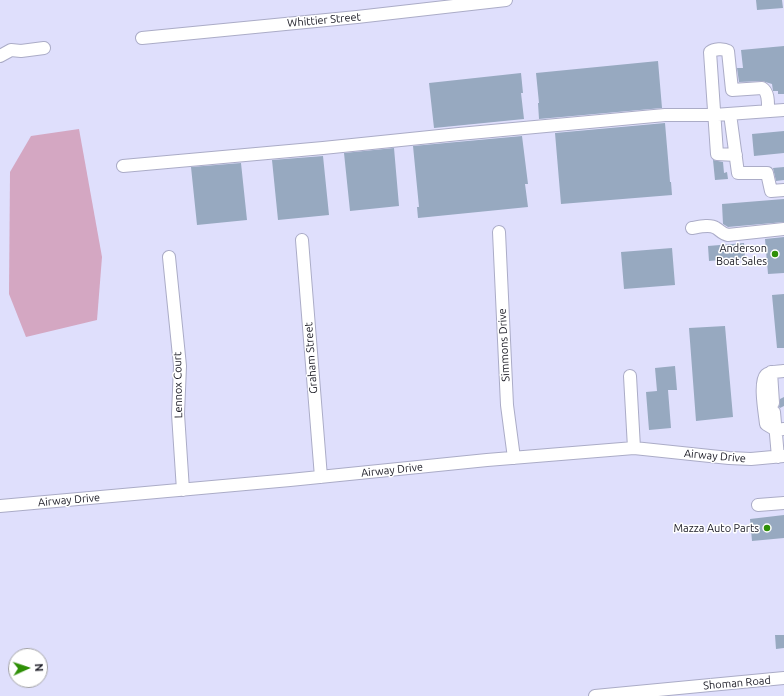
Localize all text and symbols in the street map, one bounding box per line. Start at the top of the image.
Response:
street label: Whittier Street [287,10,361,30]
place label: Anderson Boat Sales [716,241,767,267]
marker: Anderson Boat Sales [770,249,780,259]
street label: Simmons Drive [495,308,513,382]
street label: Graham Street [302,322,320,394]
street label: Lennox Court [171,352,185,418]
street label: Airway Drive [683,447,747,465]
street label: Airway Drive [360,460,424,480]
street label: Airway Drive [37,491,101,509]
place label: Mazza Auto Parts [673,521,759,535]
marker: Mazza Auto Parts [762,523,772,533]
north arrow [8,648,48,688]
text: N [33,663,45,672]
street label: Shoman Road [703,673,771,693]

